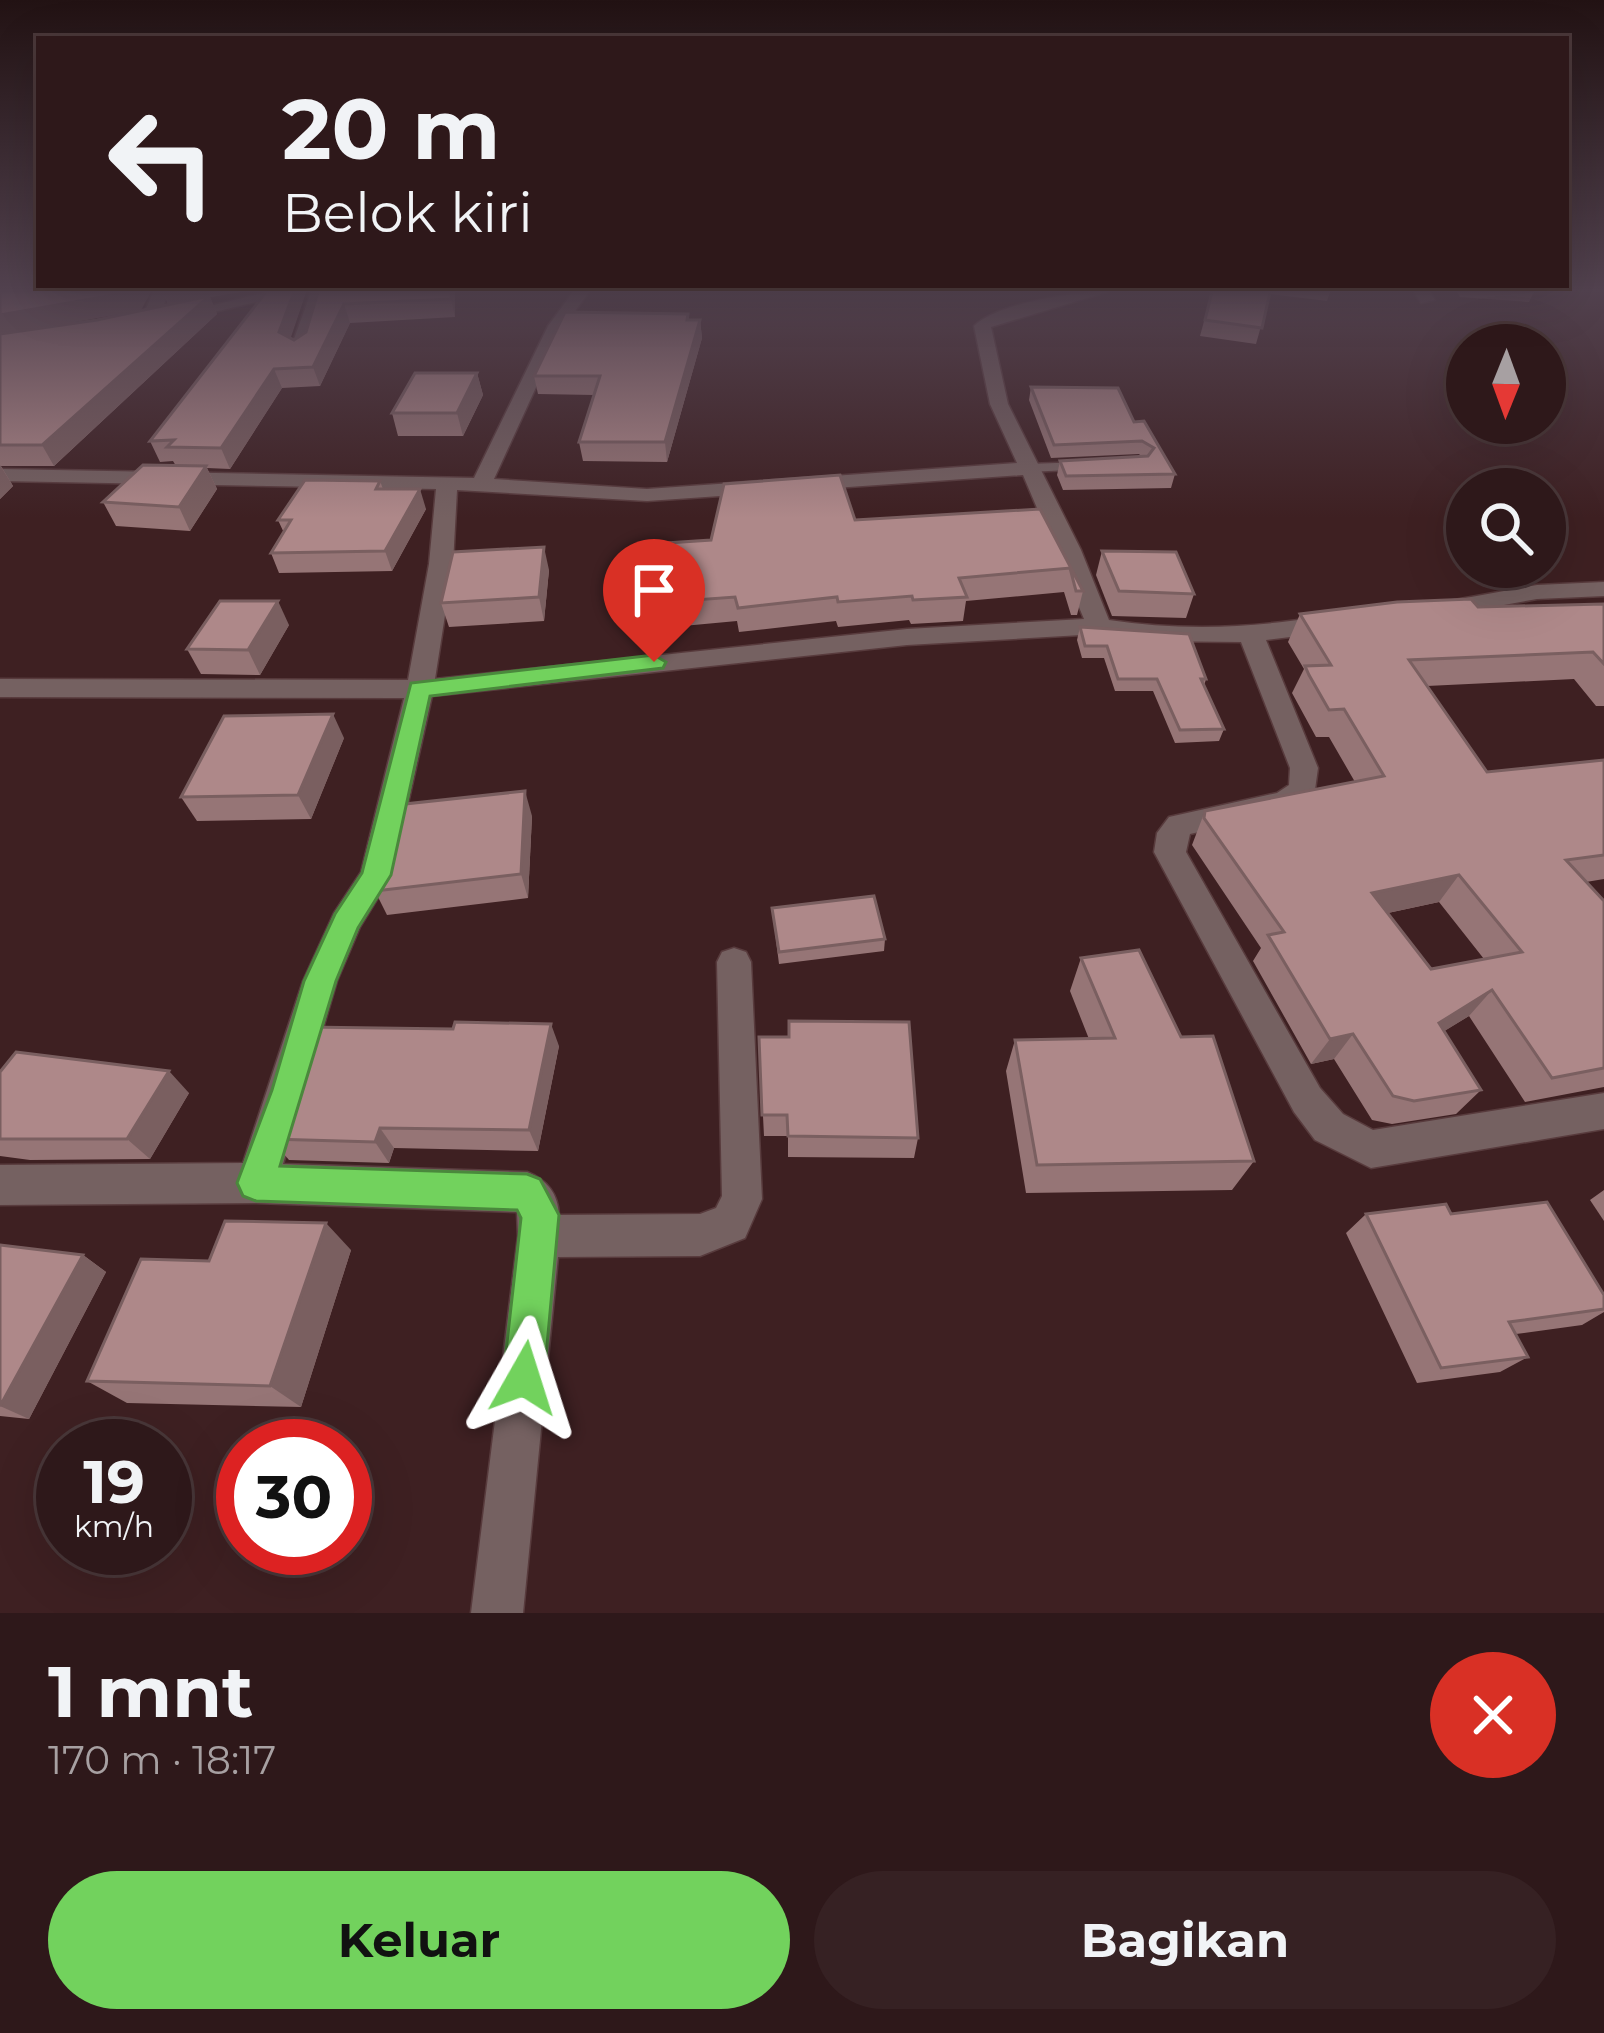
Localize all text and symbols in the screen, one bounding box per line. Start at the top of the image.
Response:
text: 20 m [282,78,500,180]
icon: left [84,84,240,240]
text: Belok kiri [282,180,533,246]
north arrow [1446,324,1566,444]
map controls [1446,324,1566,588]
button: search [1446,468,1566,588]
pin [603,539,705,662]
icon: arrive [621,557,687,623]
position arrow [461,1315,587,1441]
speed limit sign: 30 [216,1419,372,1575]
text: 19 [83,1445,145,1518]
text: km/h [74,1508,154,1545]
text: 1 mnt [48,1647,253,1735]
button: close [1430,1652,1556,1778]
text: 170 m · 18:17 [48,1736,276,1784]
button: Keluar [48,1871,790,2009]
button: Bagikan [814,1871,1556,2009]

